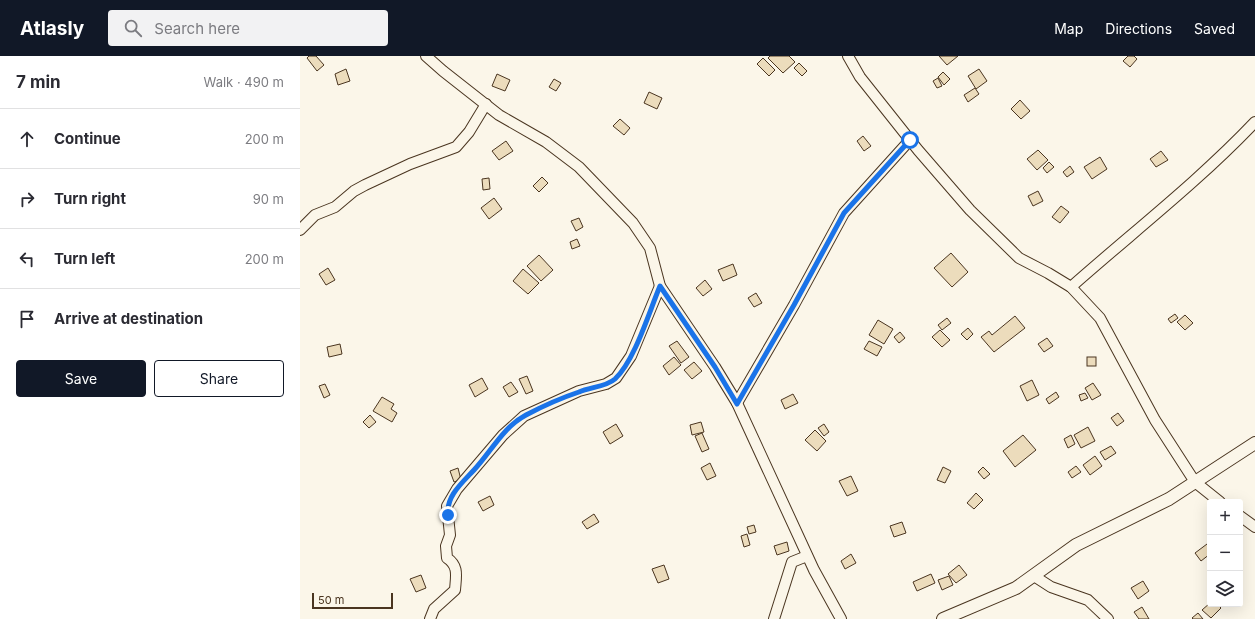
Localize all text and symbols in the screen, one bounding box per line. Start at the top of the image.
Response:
search box [108,10,388,46]
text: Atlasly [20,17,84,40]
icon: search [122,17,144,39]
text: Search here [154,19,240,38]
text: Map [1054,20,1083,37]
text: Directions [1105,20,1172,37]
text: Saved [1194,20,1235,37]
text: 7 min [16,72,61,92]
text: Walk · 490 m [204,74,284,90]
icon: ahead [16,128,38,150]
text: Continue [54,129,121,148]
text: 200 m [245,131,284,147]
route start [901,131,919,149]
icon: right [16,188,38,210]
text: Turn right [54,189,126,208]
text: 90 m [253,191,284,207]
icon: left [16,248,38,270]
text: Turn left [54,249,115,268]
text: 200 m [245,251,284,267]
icon: arrive [16,308,38,330]
text: Arrive at destination [54,309,203,328]
button: Save [16,360,146,397]
button: Share [154,360,284,397]
map controls [1207,499,1243,607]
button: + [1207,499,1243,535]
route end [439,506,457,524]
button: − [1207,535,1243,571]
button: layers [1207,571,1243,607]
scale bar [312,591,393,610]
text: 50 m [318,593,344,607]

